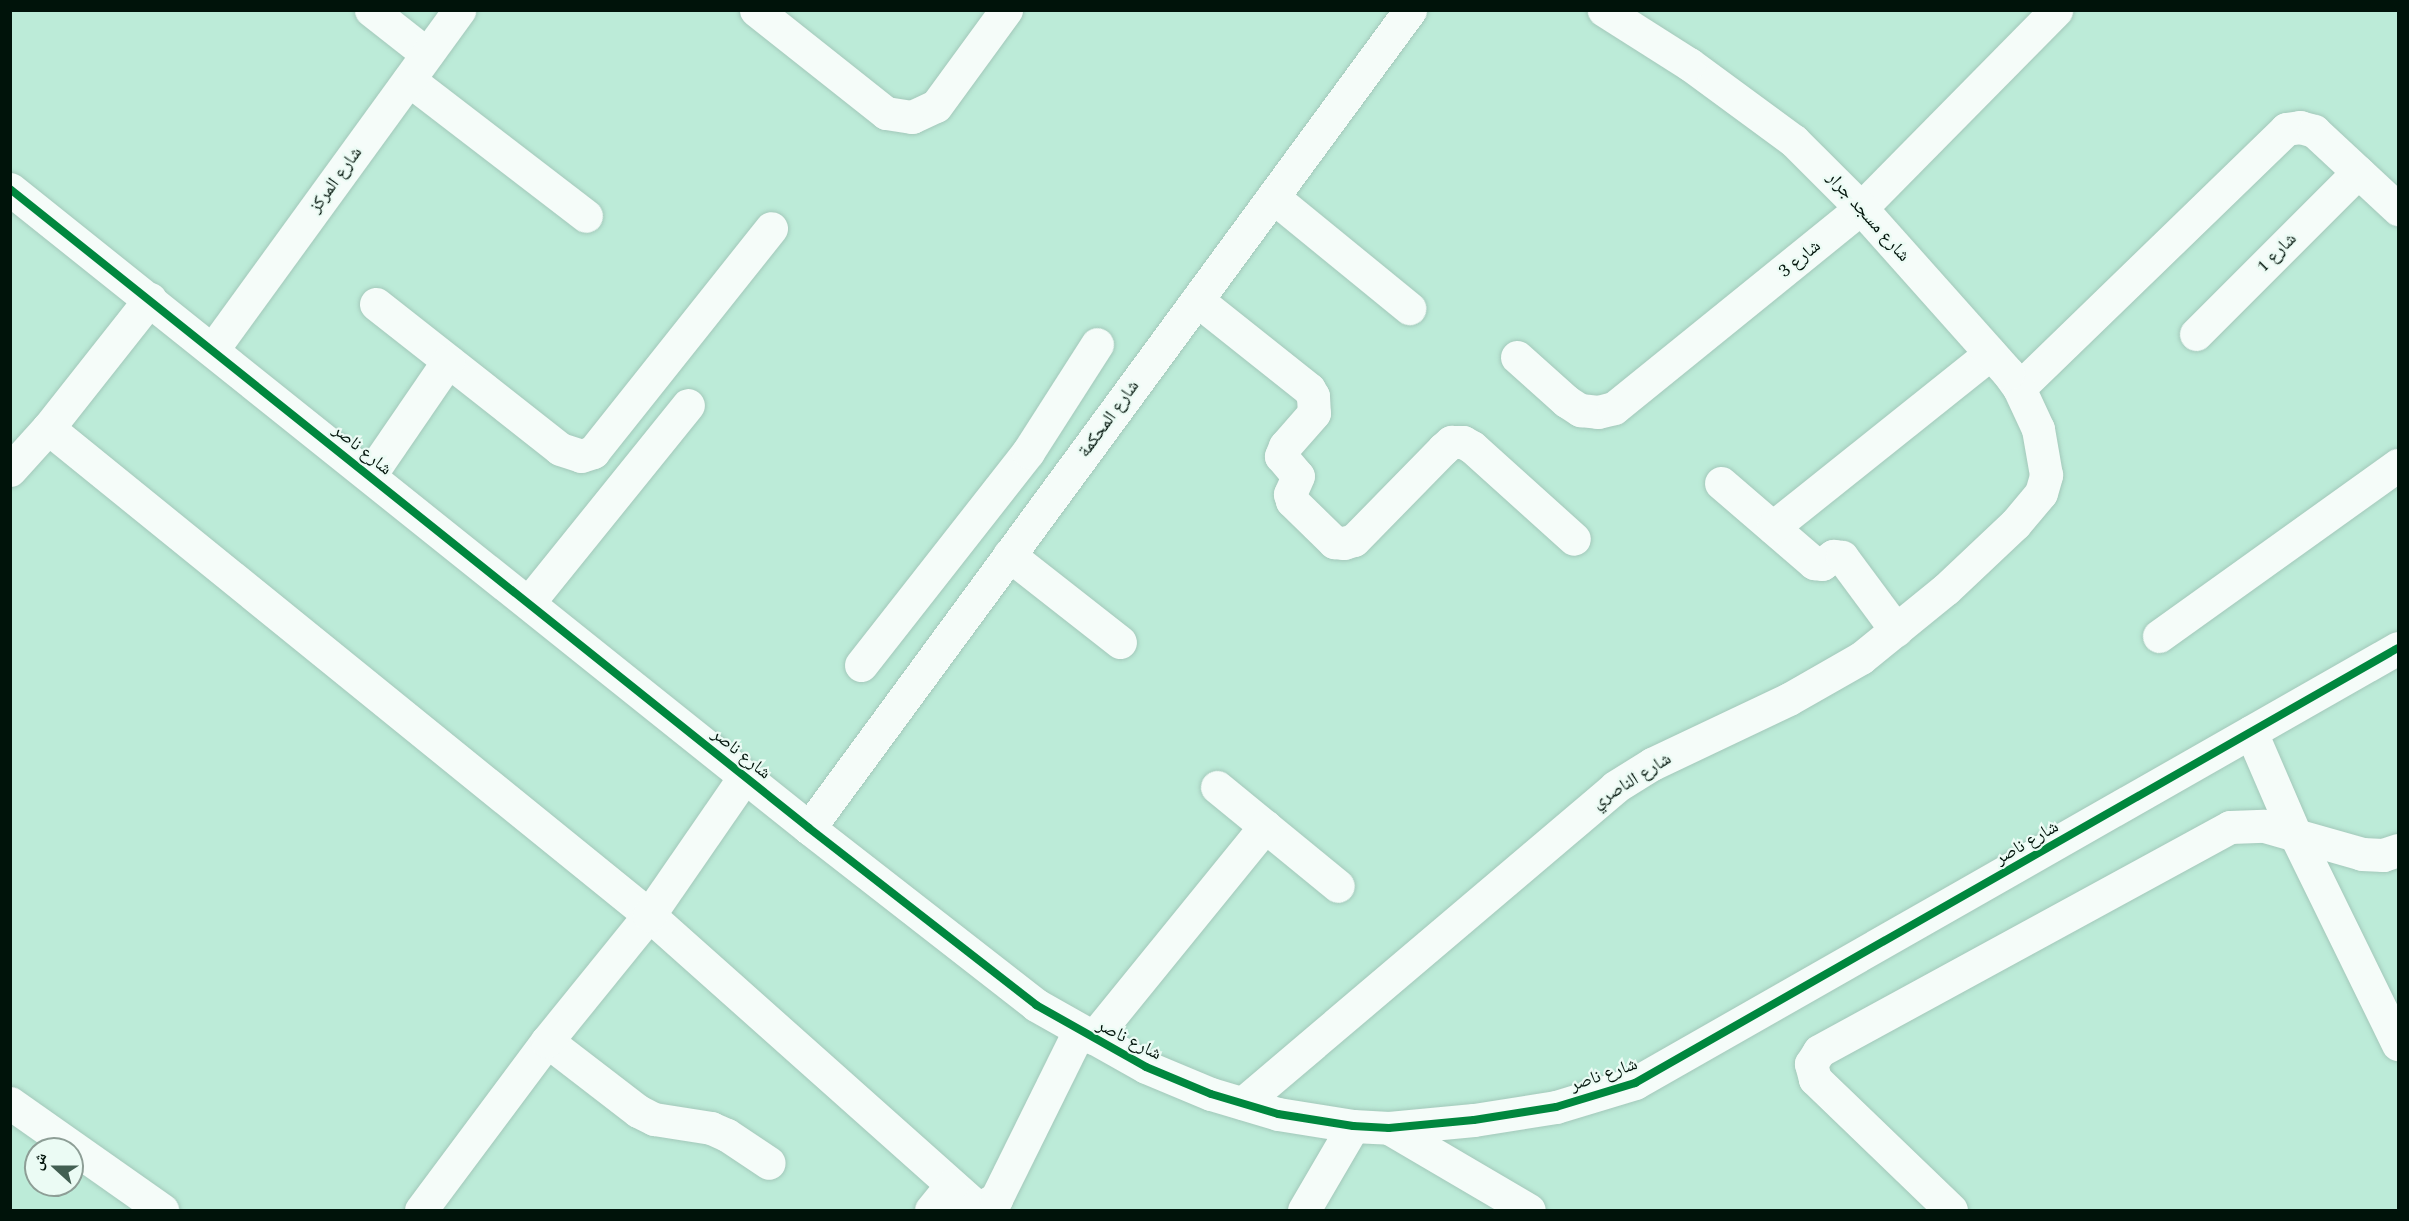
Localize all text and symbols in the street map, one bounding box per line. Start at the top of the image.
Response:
street label: شارع المركز [305,143,367,217]
street label: شارع مسجد جرار [1822,167,1914,267]
street label: شارع 1 [2252,228,2302,278]
street label: شارع 3 [1775,236,1825,282]
street label: شارع المحكمة [1074,376,1144,462]
street label: شارع ناصر [328,420,396,480]
street label: شارع ناصر [707,724,775,784]
street label: شارع الناصري [1588,748,1676,814]
street label: شارع ناصر [1991,816,2063,870]
street label: شارع ناصر [1093,1015,1165,1065]
street label: شارع ناصر [1568,1053,1640,1097]
north arrow [24,1137,84,1197]
text: ش [25,1149,53,1174]

